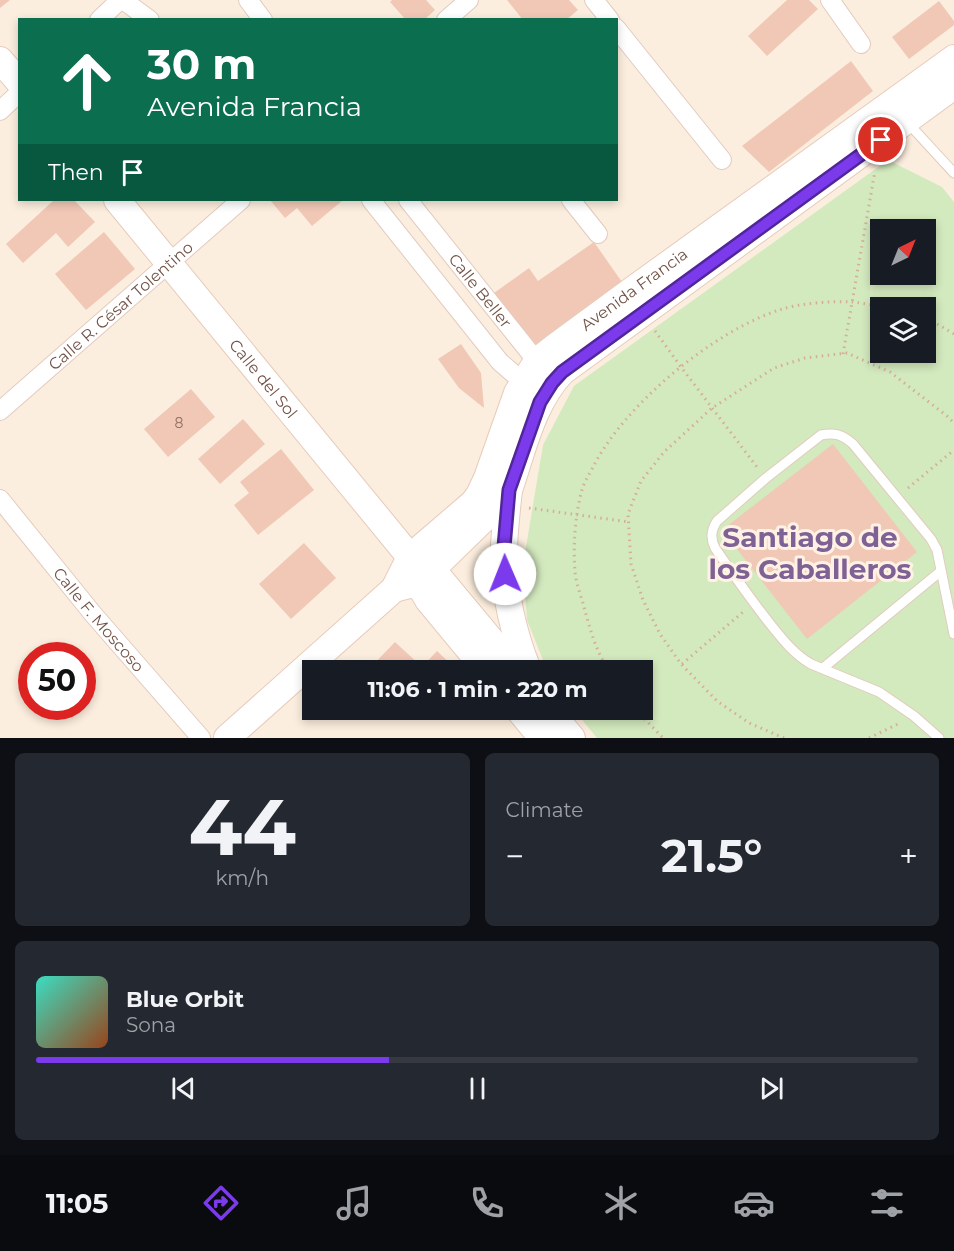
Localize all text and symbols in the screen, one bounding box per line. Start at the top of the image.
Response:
text: 30 m [147,38,256,90]
icon: ahead [48,42,126,120]
text: Avenida Francia [147,90,362,123]
pin [855,114,906,165]
icon: arrive [864,123,897,156]
icon: arrive [116,156,149,189]
text: Then [48,159,104,186]
north arrow [870,219,936,285]
map controls [870,219,936,363]
street label: Calle R. César Tolentino [45,238,197,374]
street label: Avenida Francia [577,244,691,335]
street label: Calle Beller [445,250,515,332]
button: layers [870,297,936,363]
street label: Calle del Sol [225,336,301,422]
house number: 8 [175,414,184,432]
district label: Santiago de los Caballeros [709,520,912,586]
position arrow [473,542,537,606]
street label: Calle F. Moscoso [49,564,148,676]
speed limit sign: 50 [18,642,96,720]
text: 11:06 · 1 min · 220 m [367,676,588,703]
text: 44 [189,779,296,875]
text: Climate [506,798,583,822]
text: 21.5° [661,828,762,883]
text: − [506,836,524,876]
text: + [899,836,918,876]
text: km/h [216,866,269,890]
text: Blue Orbit [126,986,244,1013]
text: Sona [126,1013,176,1037]
icon: previous [167,1072,200,1105]
icon: pause [461,1072,494,1105]
icon: next [755,1072,788,1105]
icon: directions [200,1182,242,1224]
icon: music [333,1182,375,1224]
icon: phone [466,1182,508,1224]
icon: climate [600,1182,642,1224]
icon: car [733,1182,775,1224]
icon: filters [866,1182,908,1224]
text: 11:05 [46,1187,108,1220]

